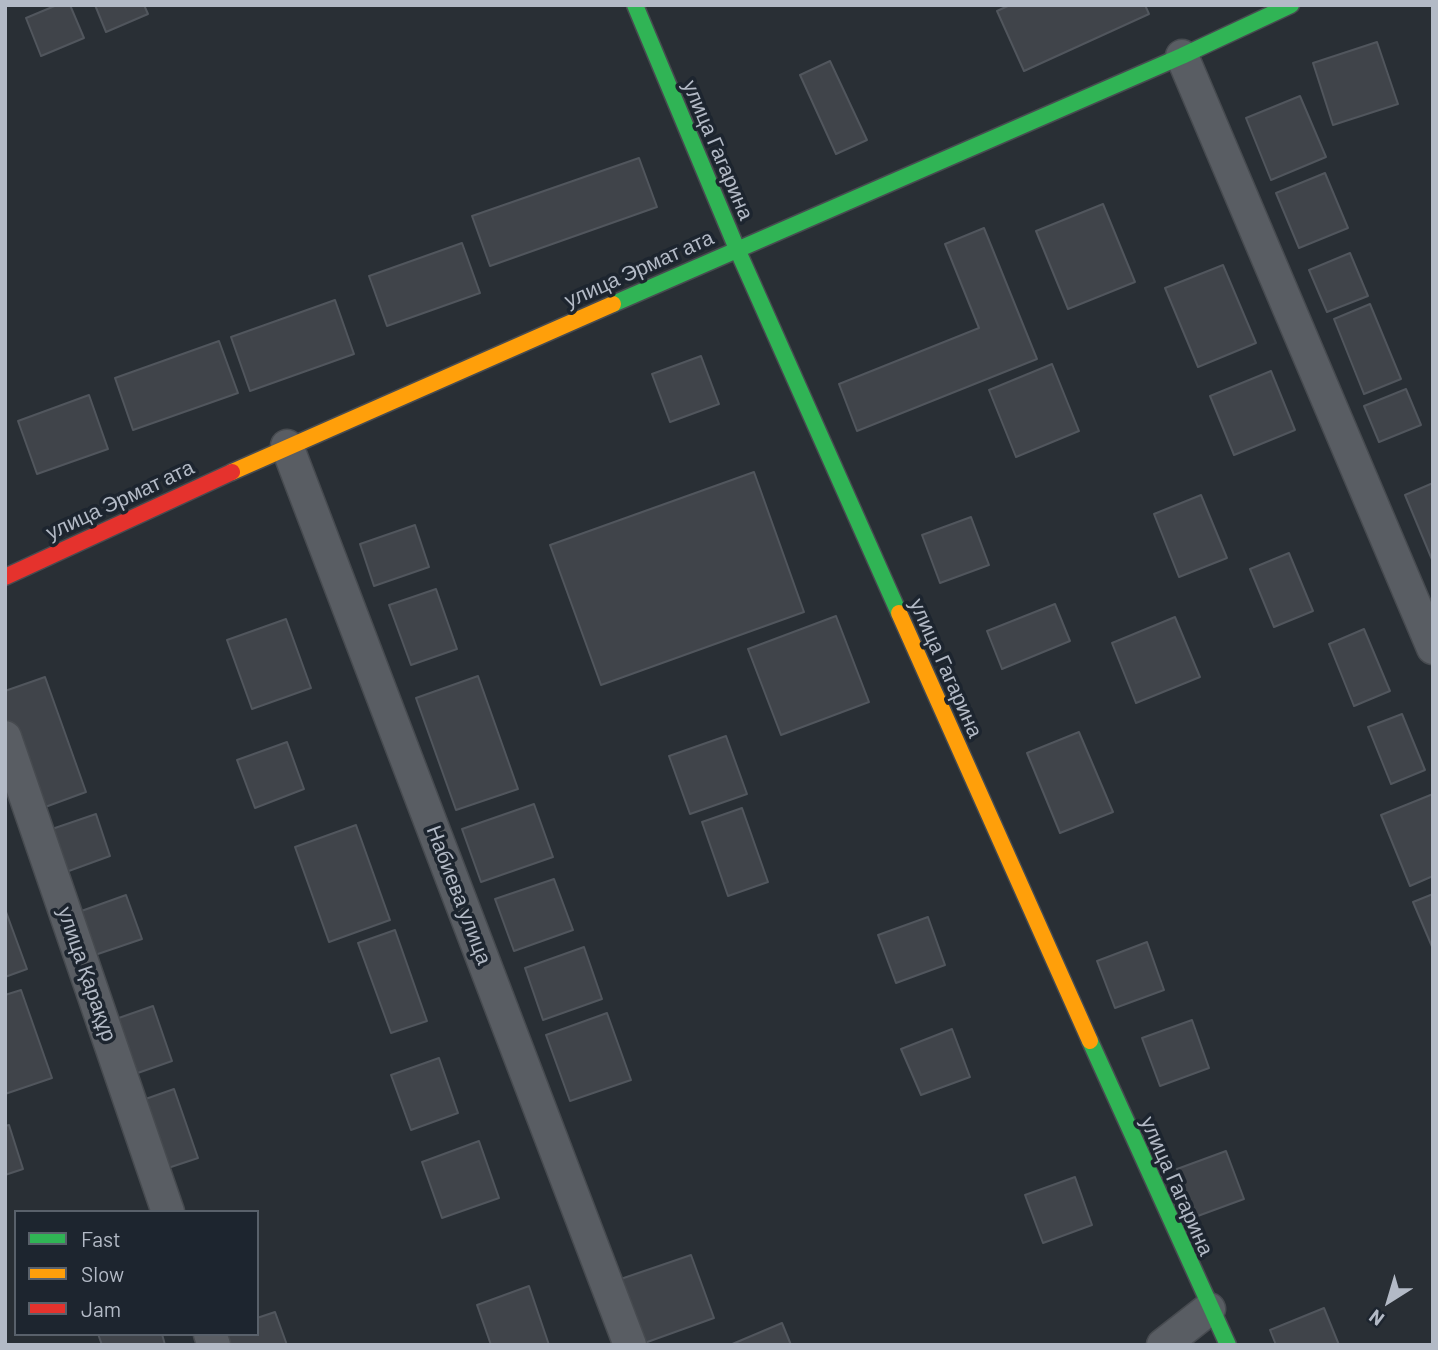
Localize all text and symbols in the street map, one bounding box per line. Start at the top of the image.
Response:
street label: улица Гагарина [677,76,759,224]
street label: улица Эрмат ата [561,225,717,313]
street label: улица Эрмат ата [42,455,198,545]
street label: улица Гагарина [904,595,988,741]
street label: Набиева улица [421,822,497,968]
street label: улица Қарақұр [52,903,122,1045]
street label: улица Гагарина [1135,1113,1219,1259]
legend [14,1210,259,1336]
text: Fast [81,1226,121,1251]
text: Slow [81,1261,124,1286]
north arrow [1354,1266,1424,1336]
text: Jam [81,1296,121,1321]
text: N [1364,1305,1388,1331]

